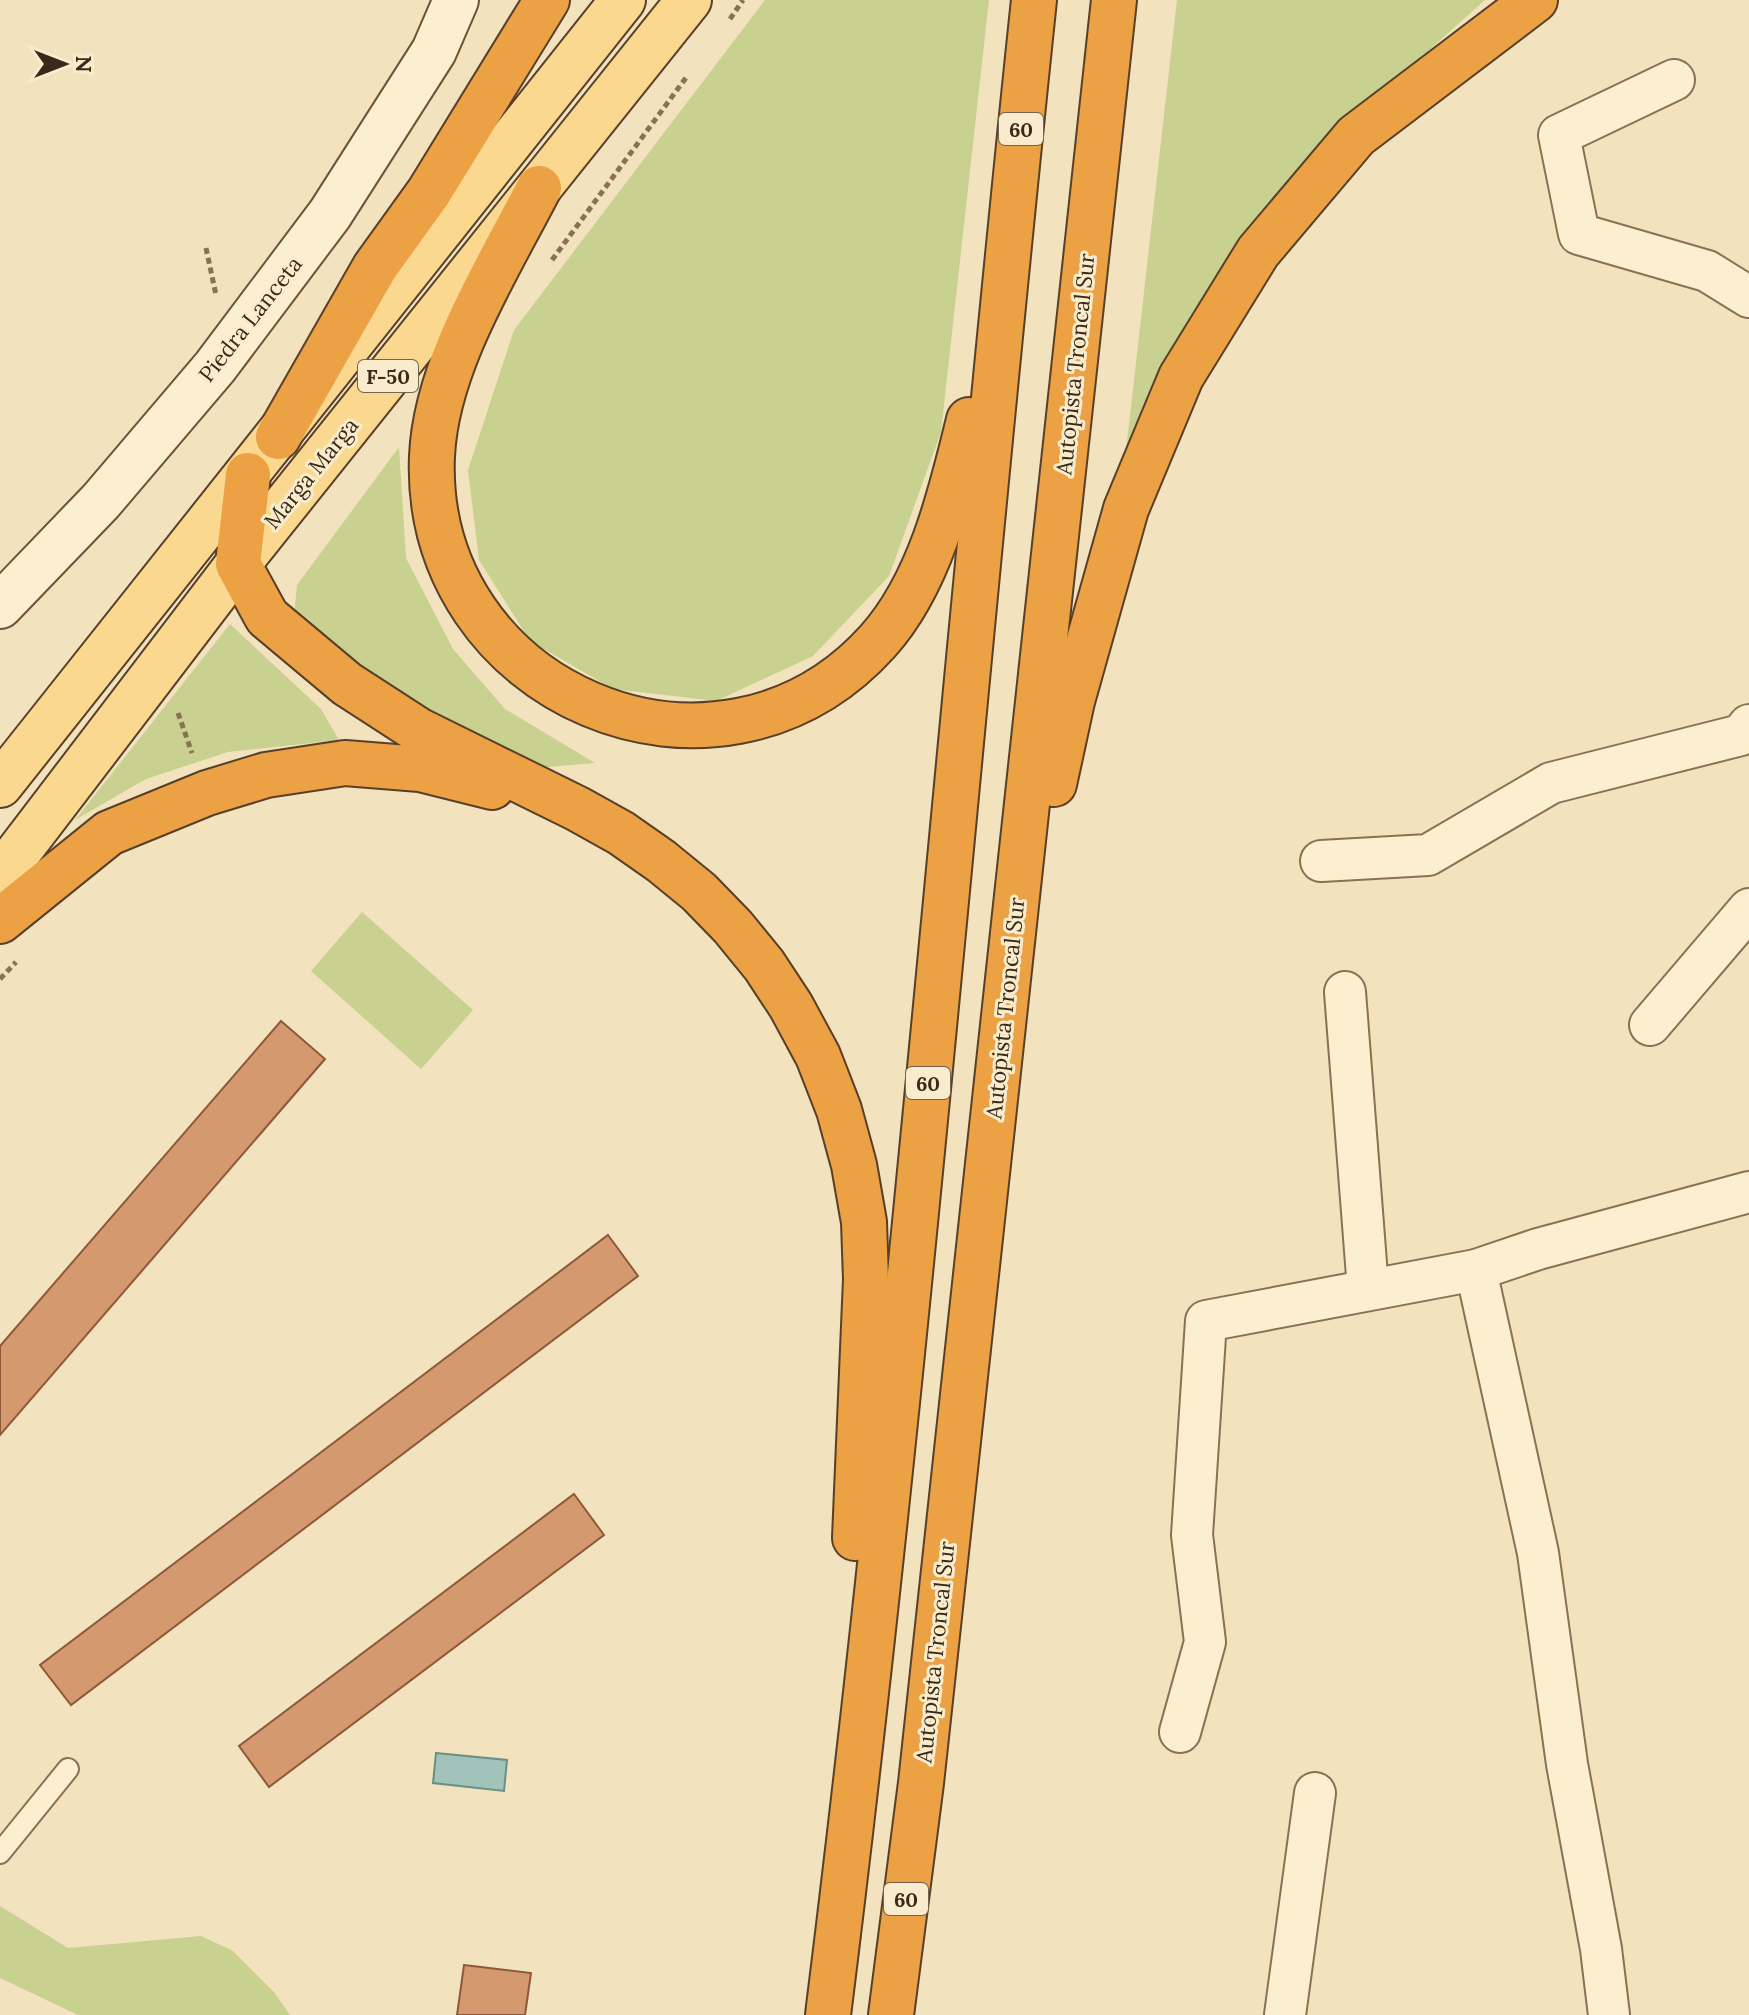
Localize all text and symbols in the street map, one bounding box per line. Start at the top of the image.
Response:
north arrow [24,24,104,104]
text: N [70,55,98,73]
road number: 60 [999,113,1043,145]
street label: Piedra Lanceta [192,250,308,388]
street label: Autopista Troncal Sur [1049,251,1101,477]
road number: F-50 [358,360,418,392]
street label: Marga Marga [258,412,364,534]
street label: Autopista Troncal Sur [979,895,1031,1121]
road number: 60 [906,1067,950,1099]
street label: Autopista Troncal Sur [909,1539,961,1765]
road number: 60 [884,1883,928,1915]

